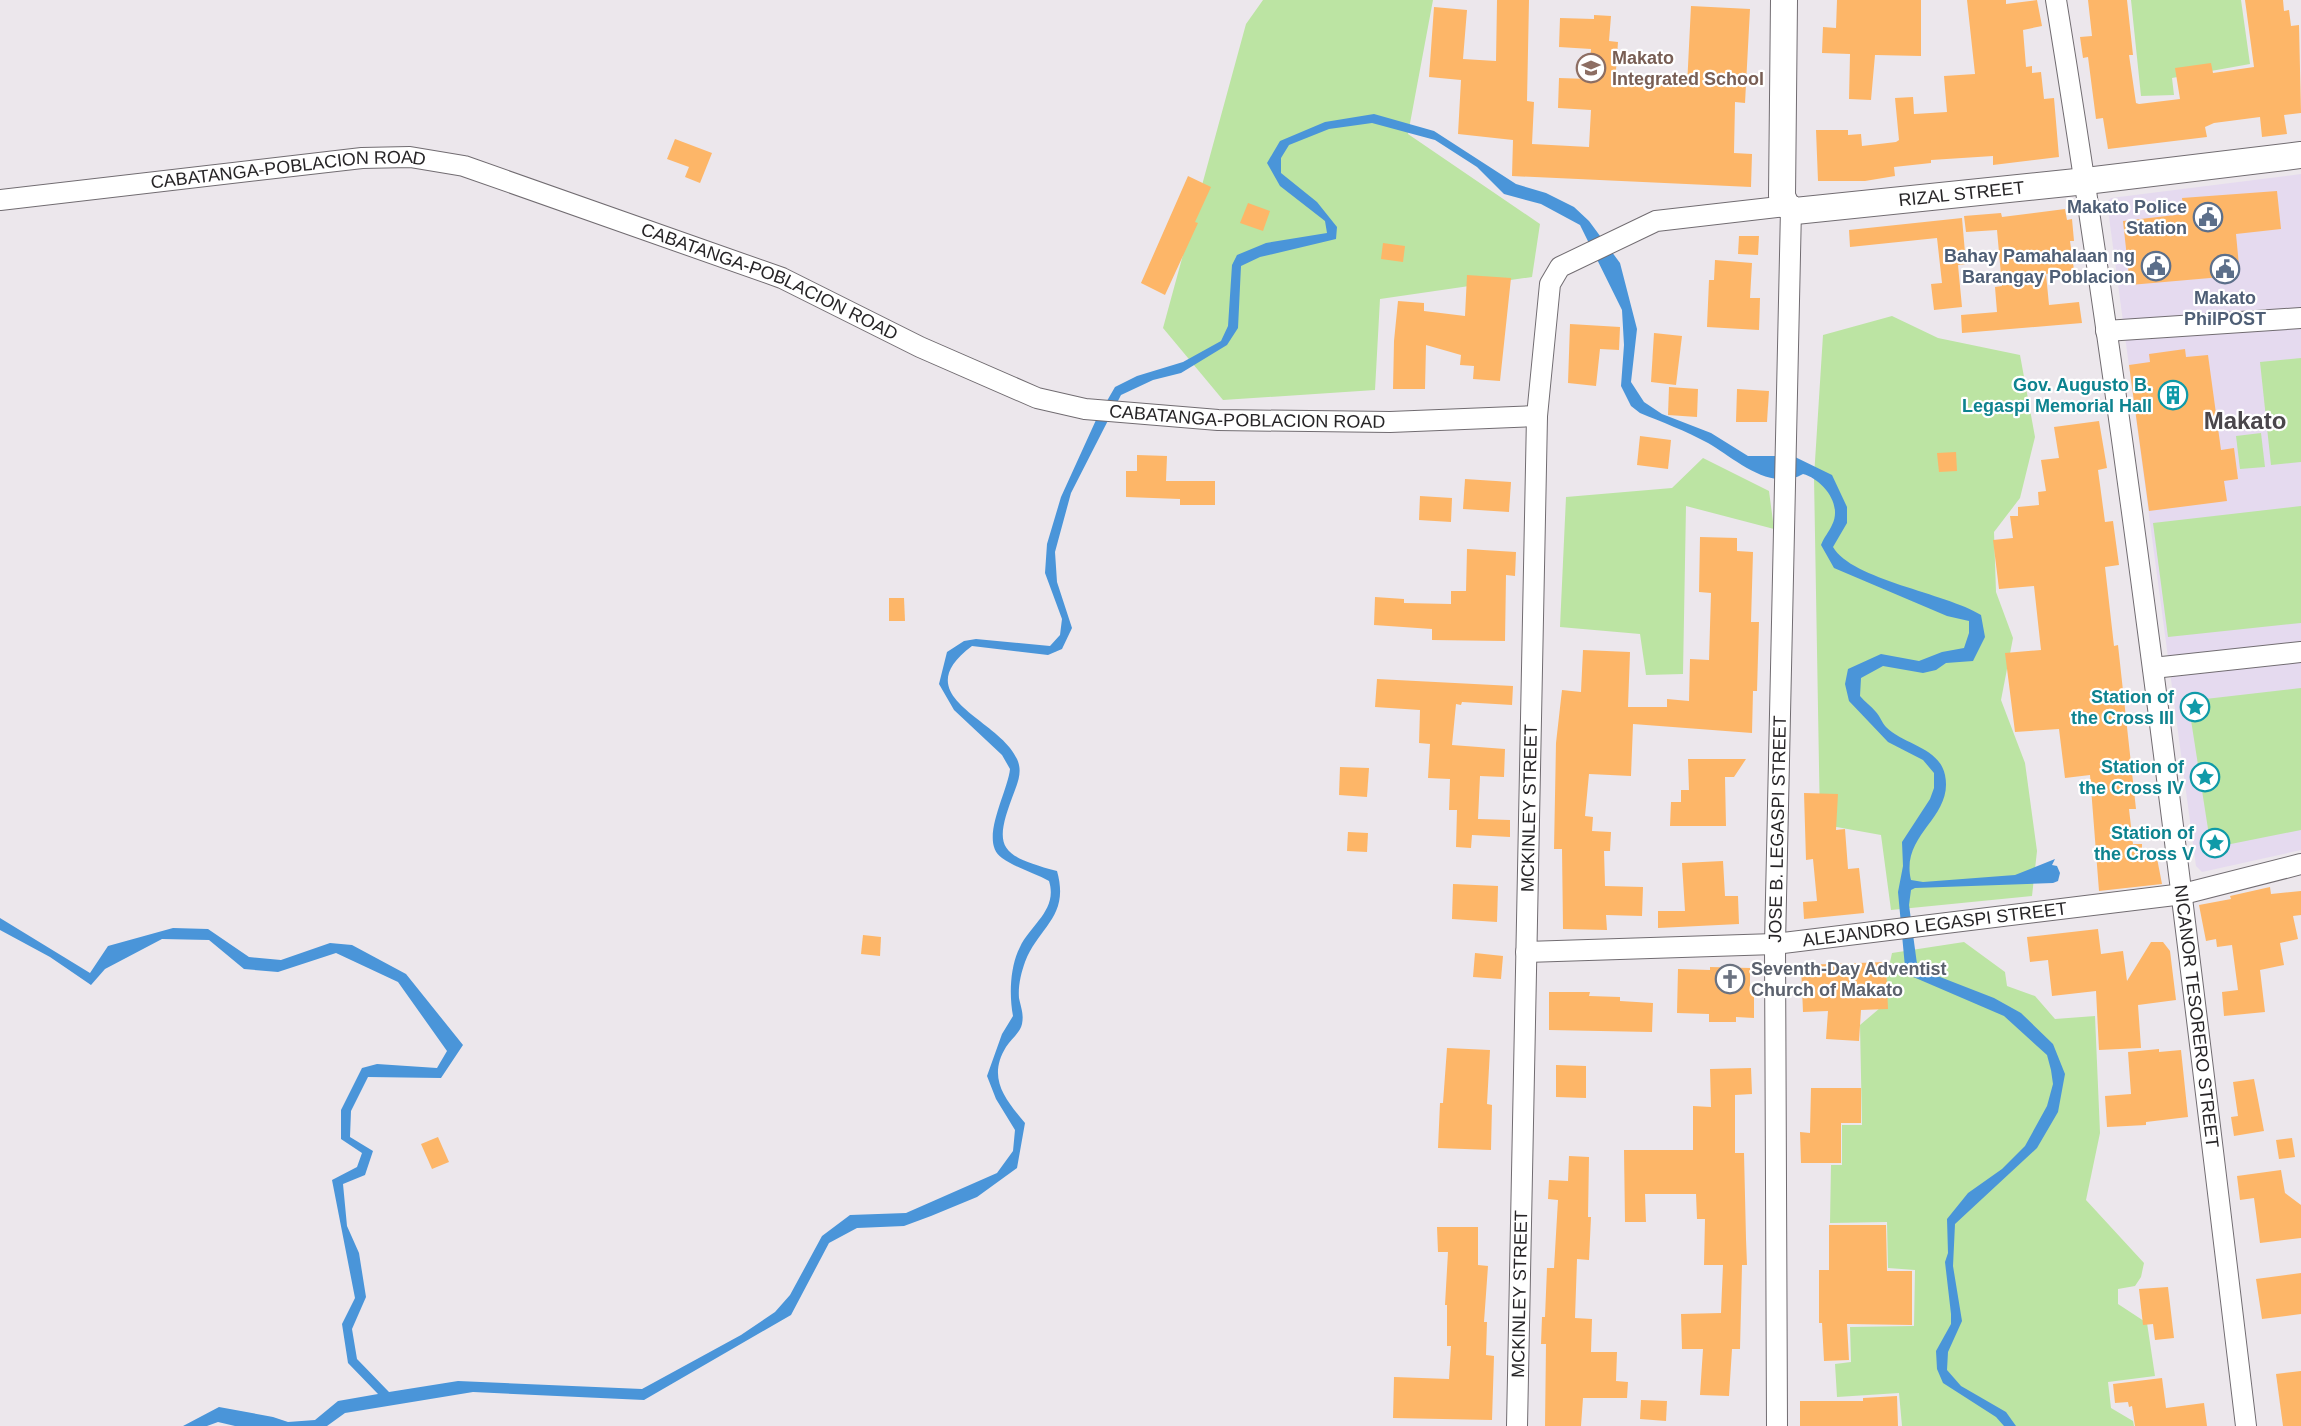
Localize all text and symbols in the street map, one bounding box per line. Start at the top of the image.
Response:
place label: Makato Integrated School [1612,48,1764,89]
school or university icon: Makato Integrated School [1575,52,1607,84]
street label: CABATANGA-POBLACION ROAD [150,147,427,192]
street label: RIZAL STREET [1898,177,2025,210]
place label: Makato Police Station [2067,197,2187,238]
public building icon: Makato Police Station [2192,201,2224,233]
street label: CABATANGA-POBLACION ROAD [638,219,901,344]
place label: Bahay Pamahalaan ng Barangay Poblacion [1944,246,2135,287]
public building icon: Bahay Pamahalaan ng Barangay Poblacion [2140,250,2172,282]
public building icon: Makato PhilPOST [2209,253,2241,285]
place label: Makato PhilPOST [2184,288,2266,329]
place label: Gov. Augusto B. Legaspi Memorial Hall [1962,375,2152,416]
building icon: Gov. Augusto B. Legaspi Memorial Hall [2157,379,2189,411]
street label: CABATANGA-POBLACION ROAD [1108,401,1385,432]
district label: Makato [2204,407,2286,434]
place label: Station of the Cross III [2071,687,2175,728]
place icon: Station of the Cross III [2179,691,2211,723]
street label: JOSE B. LEGASPI STREET [1765,715,1790,943]
street label: MCKINLEY STREET [1518,724,1541,892]
place label: Station of the Cross IV [2079,757,2185,798]
place icon: Station of the Cross IV [2189,761,2221,793]
place label: Station of the Cross V [2094,823,2195,864]
place icon: Station of the Cross V [2199,827,2231,859]
street label: NICANOR TESORERO STREET [2171,884,2223,1149]
street label: ALEJANDRO LEGASPI STREET [1801,898,2068,951]
place label: Seventh-Day Adventist Church of Makato [1751,959,1946,1000]
church icon: Seventh-Day Adventist Church of Makato [1714,963,1746,995]
street label: MCKINLEY STREET [1508,1210,1531,1378]

